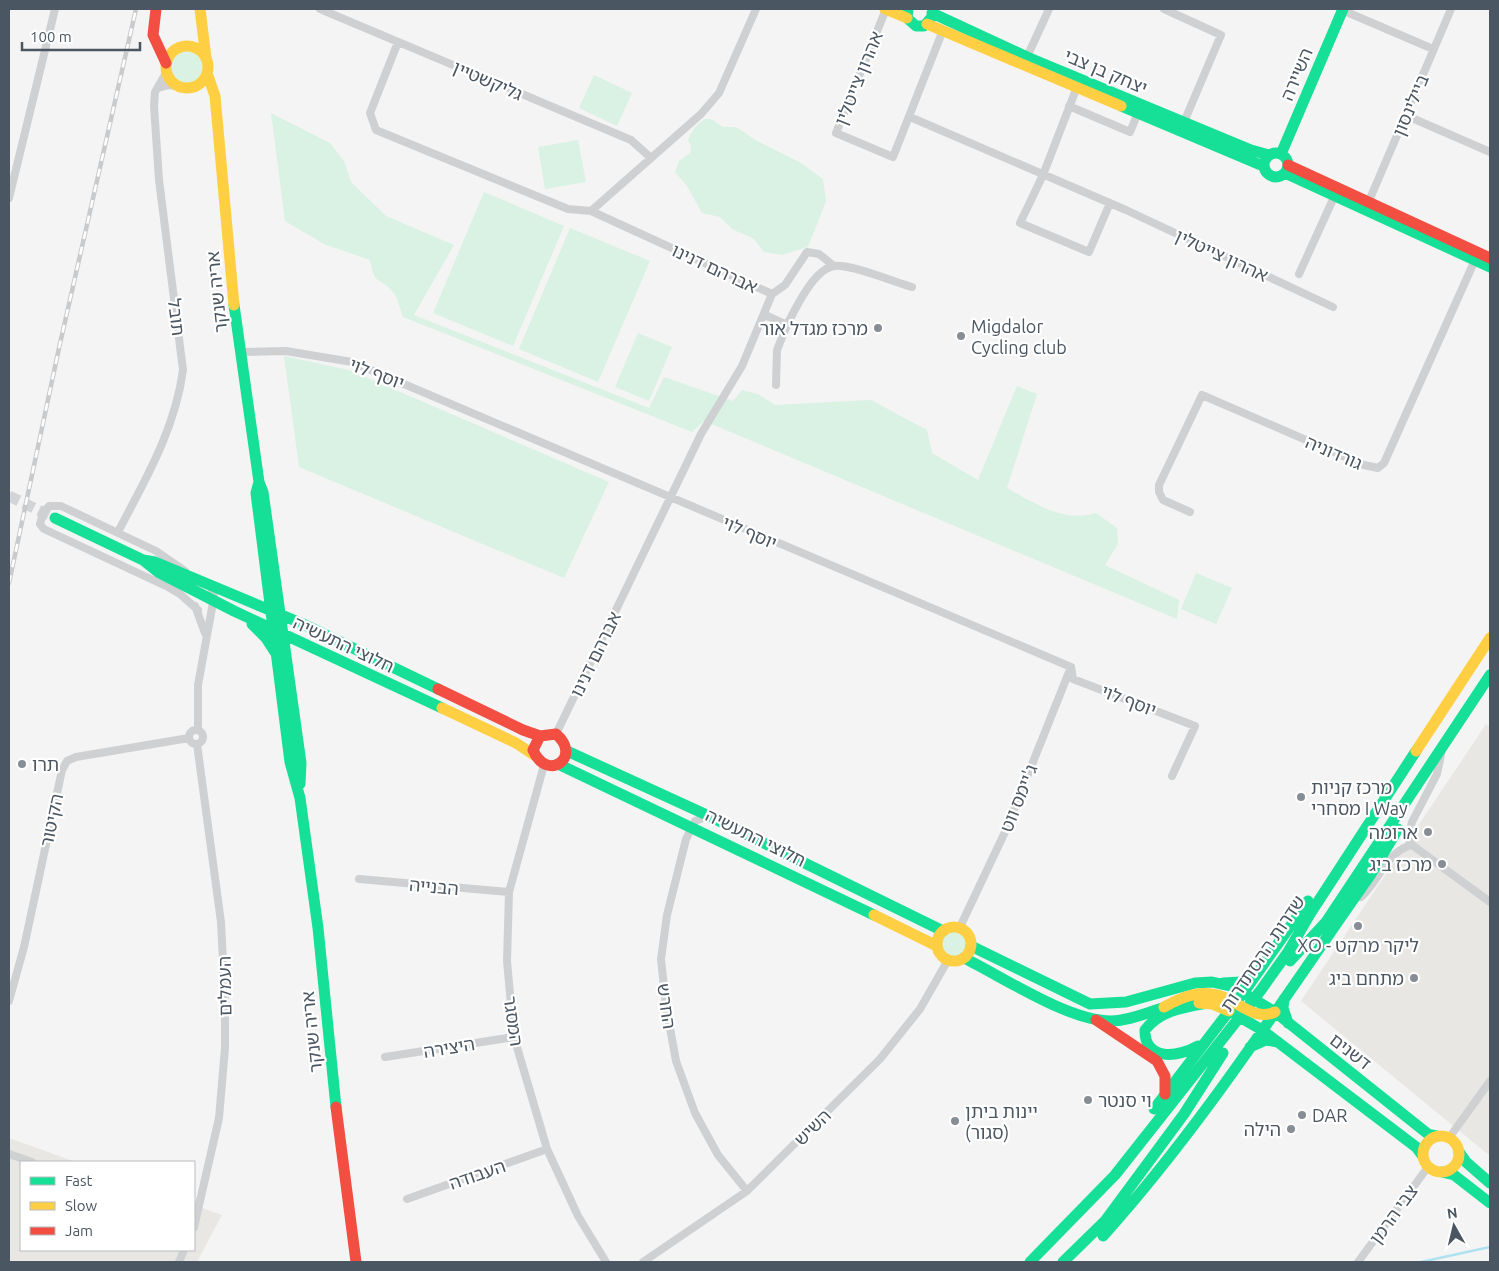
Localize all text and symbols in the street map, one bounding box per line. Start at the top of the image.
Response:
scale bar [22,20,140,52]
text: 100 m [30,28,72,45]
street label: אהרון צייטלין [830,28,886,128]
street label: יצחק בן צבי [1062,45,1150,97]
street label: השיירה [1276,45,1316,103]
street label: גליקשטיין [450,56,526,104]
street label: ביילינסון [1388,71,1432,139]
street label: אהרון צייטלין [1173,225,1271,285]
street label: אברהם דנינו [669,239,761,297]
street label: אריה שנקר [202,250,230,334]
street label: תובל [165,297,189,337]
place label: Migdalor Cycling club [971,316,1067,357]
place label: מרכז מגדל אור [760,318,868,338]
marker: מרכז מגדל אור [872,322,884,334]
marker: Migdalor Cycling club [955,330,967,342]
street label: יוסף לוי [347,353,407,393]
street label: גורדוניה [1303,431,1365,473]
street label: יוסף לוי [720,512,780,552]
street label: אברהם דנינו [566,608,624,700]
street label: חלוצי התעשיה [290,612,398,676]
street label: יוסף לוי [1099,680,1159,720]
place label: תרו [32,754,59,774]
marker: תרו [16,758,28,770]
street label: ג'יימס ווט [995,761,1041,835]
place label: מרכז קניות מסחרי I Way [1311,777,1408,818]
marker: מרכז קניות מסחרי I Way [1295,791,1307,803]
street label: הקיטור [36,792,66,848]
street label: חלוצי התעשיה [703,804,809,870]
place label: ארומה [1369,822,1418,842]
marker: ארומה [1422,826,1434,838]
place label: מרכז ביג [1369,854,1432,874]
marker: מרכז ביג [1436,858,1448,870]
street label: הבנייה [408,874,460,898]
street label: שדרות ההסתדרות [1216,891,1308,1015]
marker: XO - ליקר מרקט [1352,920,1364,932]
place label: XO - ליקר מרקט [1297,935,1419,955]
street label: העמלים [213,956,235,1016]
place label: מתחם ביג [1329,968,1404,988]
marker: מתחם ביג [1408,972,1420,984]
street label: החרש [654,982,680,1030]
street label: אריה שנקר [297,990,325,1074]
street label: המסגר [501,995,527,1047]
street label: דשנים [1326,1029,1376,1073]
street label: היצירה [422,1033,476,1061]
place label: וי סנטר [1098,1090,1152,1110]
marker: וי סנטר [1082,1094,1094,1106]
place label: יינות ביתן (סגור) [965,1101,1038,1143]
street label: השיש [790,1105,834,1149]
place label: DAR [1312,1105,1347,1125]
marker: DAR [1296,1109,1308,1121]
marker: יינות ביתן (סגור) [949,1115,961,1127]
place label: הילה [1244,1119,1281,1139]
marker: הילה [1285,1123,1297,1135]
street label: העבודה [446,1155,508,1193]
legend [20,1161,195,1251]
text: Fast [65,1172,93,1189]
street label: צבי הרמן [1365,1181,1421,1247]
text: Slow [65,1197,98,1214]
north arrow [1429,1201,1479,1251]
text: N [1446,1204,1458,1222]
text: Jam [65,1222,93,1239]

